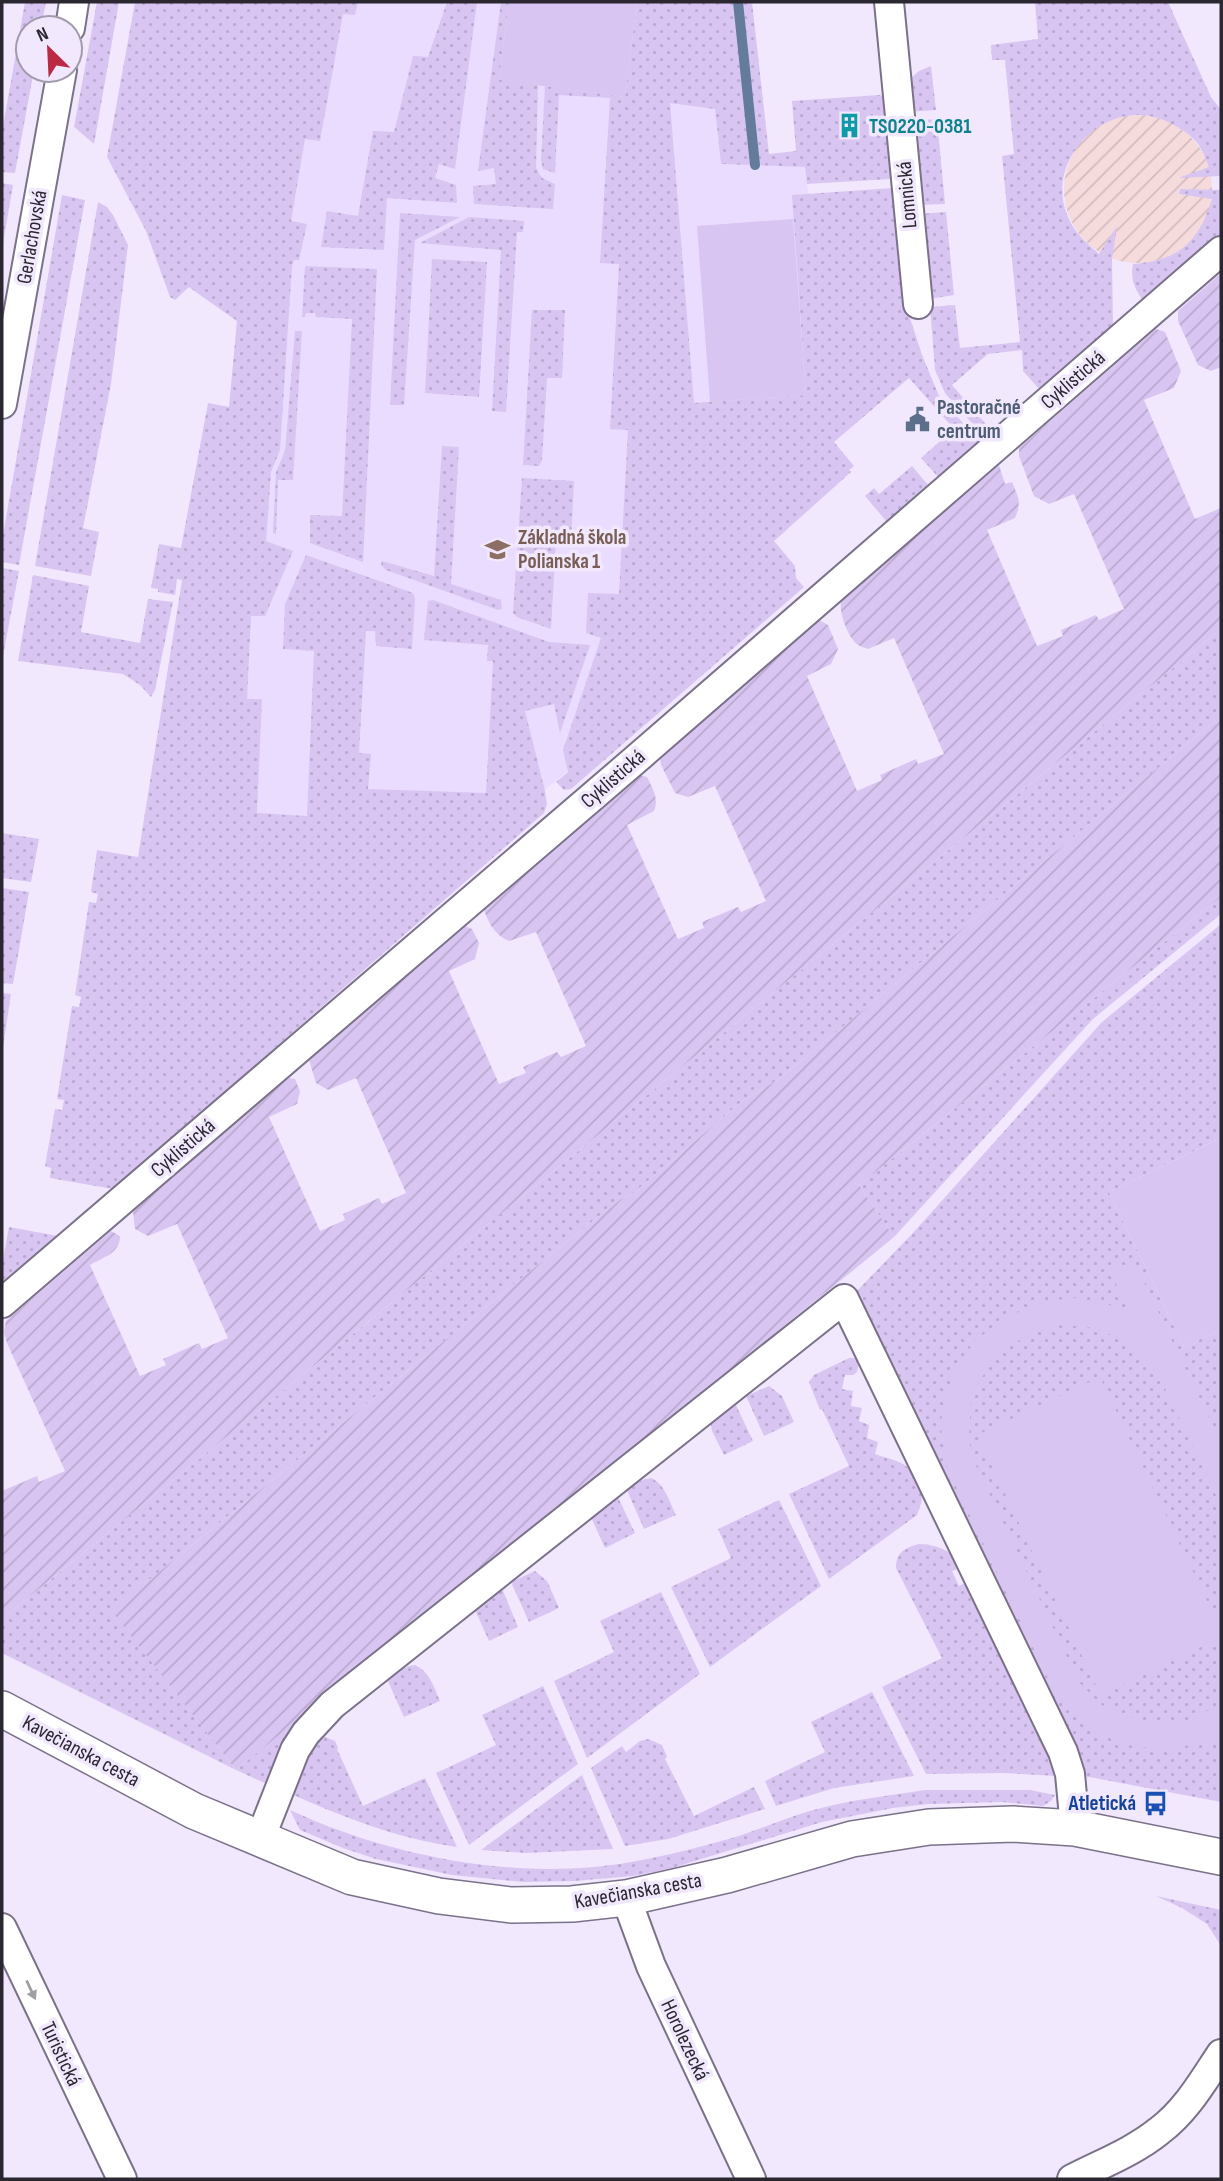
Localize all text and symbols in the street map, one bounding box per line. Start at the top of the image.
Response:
north arrow [14,14,84,84]
text: N [33,22,52,47]
building icon: TS0220-0381 [835,112,863,140]
place label: TS0220-0381 [869,114,972,139]
street label: Lomnická [892,160,922,230]
street label: Gerlachovská [11,188,53,286]
street label: Cyklistická [1036,345,1110,415]
place label: Pastoračné centrum [937,395,1021,444]
public building icon: Pastoračné centrum [903,405,931,433]
place label: Základná škola Polianska 1 [518,525,626,574]
school or university icon: Základná škola Polianska 1 [484,535,512,563]
street label: Cyklistická [576,744,650,814]
street label: Cyklistická [146,1113,220,1183]
street label: Kavečianska cesta [18,1710,144,1792]
bus stop icon: Atletická [1142,1789,1170,1817]
place label: Atletická [1068,1791,1136,1816]
street label: Kavečianska cesta [572,1868,704,1914]
one-way arrow [25,1980,37,2000]
street label: Horolezecká [655,1996,715,2084]
street label: Turistická [35,2018,87,2090]

